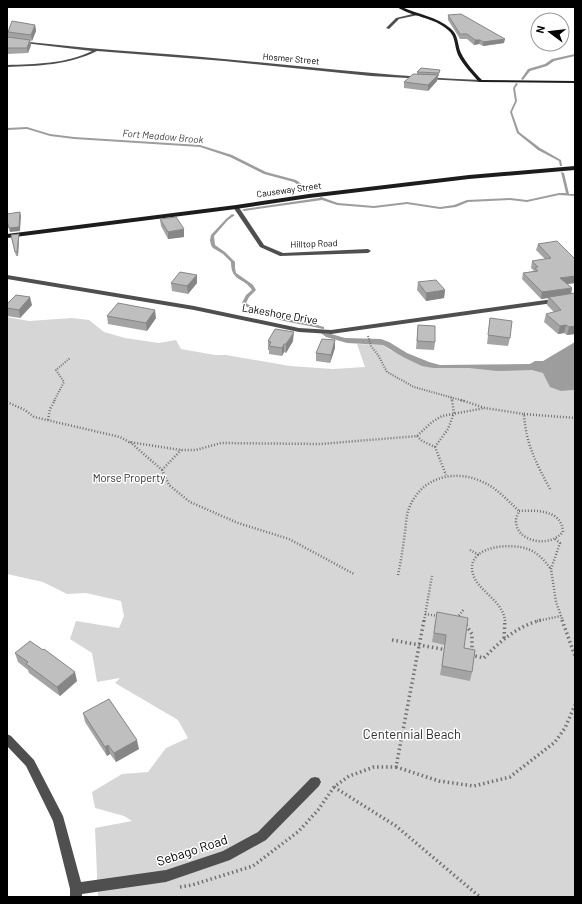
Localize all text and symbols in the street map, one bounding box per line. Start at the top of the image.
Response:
north arrow [530,12,570,52]
text: N [533,24,547,35]
street label: Hosmer Street [262,51,320,66]
water label: Fort Meadow Brook [122,126,204,146]
street label: Causeway Street [256,180,322,199]
street label: Hilltop Road [290,237,338,250]
street label: Lakeshore Drive [241,300,319,327]
park label: Morse Property [93,471,165,484]
park label: Centennial Beach [363,726,461,742]
street label: Sebago Road [155,831,229,869]

